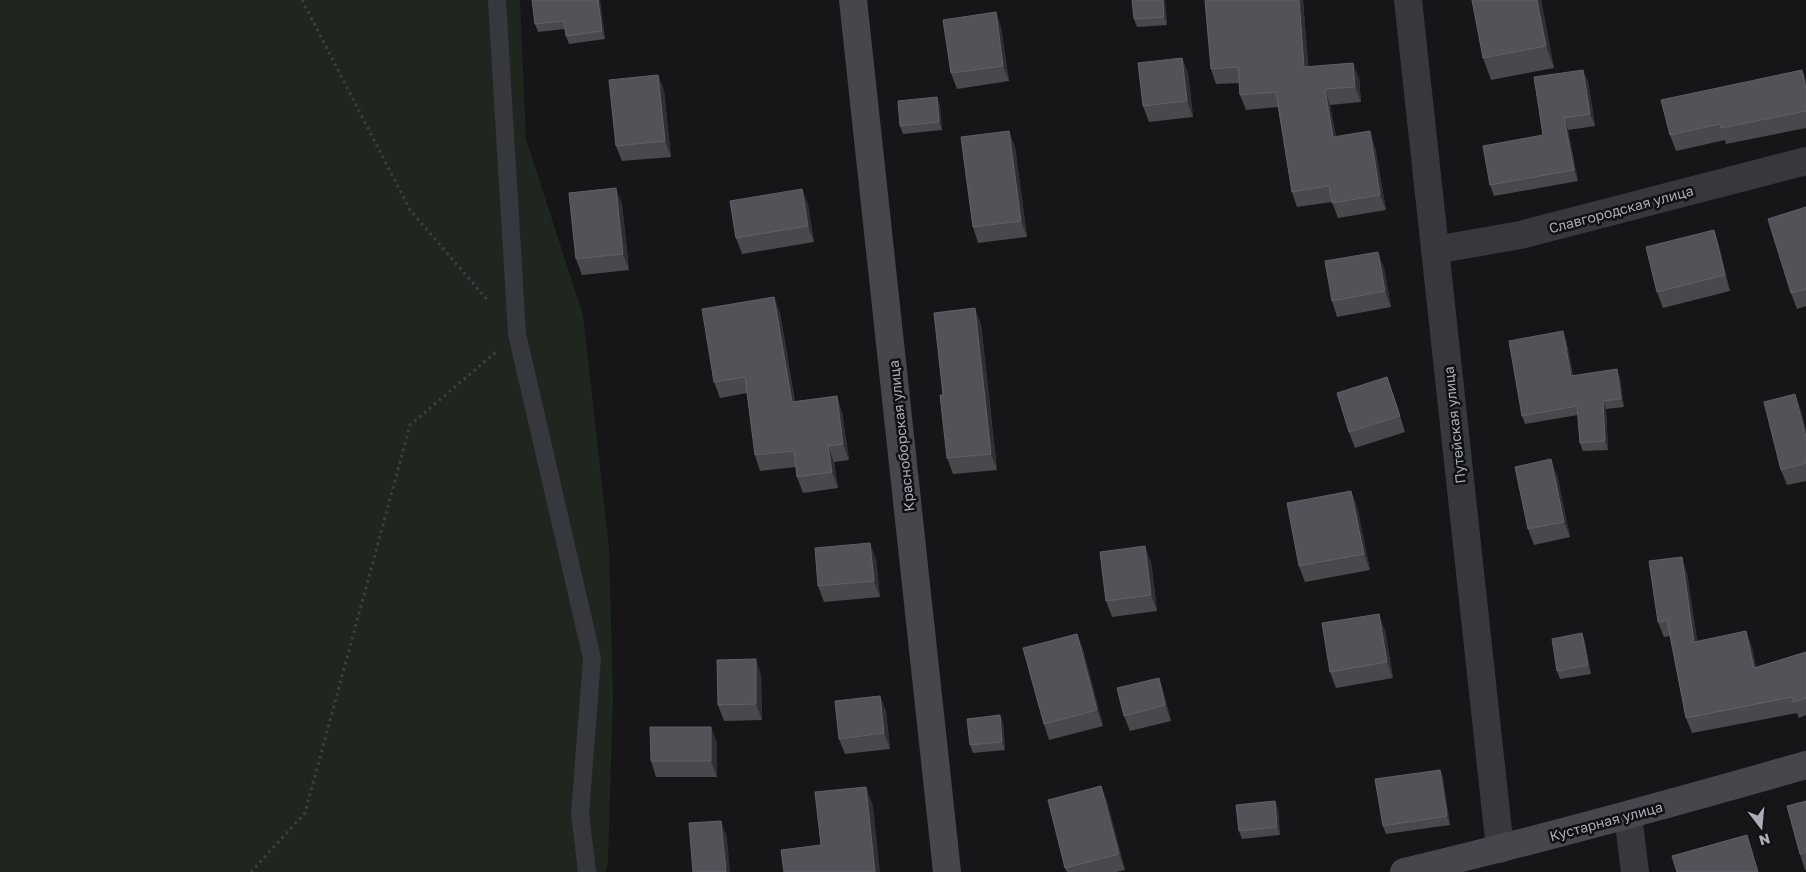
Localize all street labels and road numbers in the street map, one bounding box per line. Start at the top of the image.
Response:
street label: Славгородская улица [1547,181,1695,237]
street label: Красноборская улица [885,359,917,513]
street label: Путейская улица [1439,365,1469,485]
street label: Кустарная улица [1548,798,1664,844]

